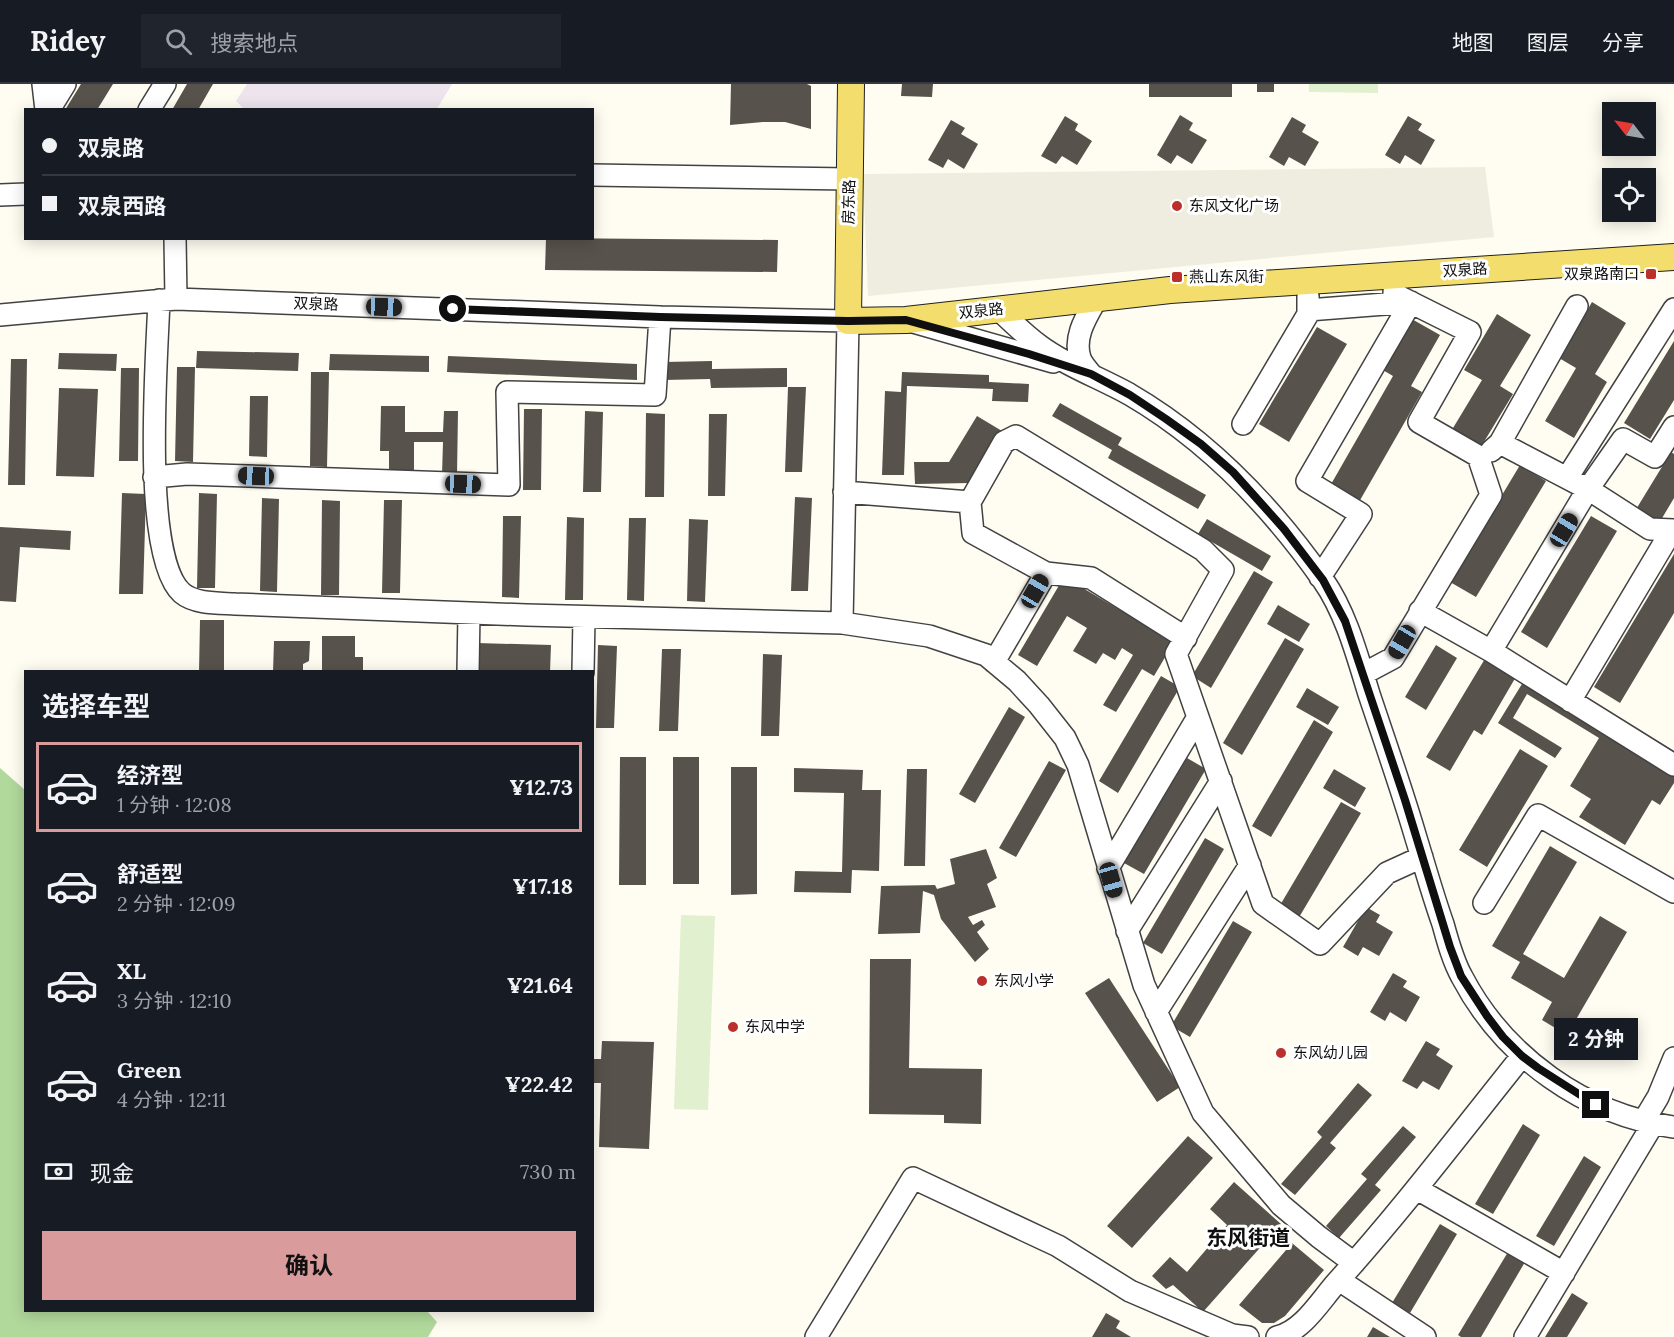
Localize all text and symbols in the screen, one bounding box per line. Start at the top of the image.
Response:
search box [141,14,561,68]
text: Ridey [30,23,105,59]
icon: search [162,25,195,58]
text: 搜索地点 [210,29,298,57]
text: 地图 [1452,29,1494,56]
text: 图层 [1527,29,1569,56]
text: 分享 [1602,29,1644,56]
north arrow [1602,102,1656,156]
map controls [1602,102,1656,222]
text: 双泉路 [78,134,144,162]
button: locate [1602,168,1656,222]
street label: 房东路 [839,179,858,225]
text: 双泉西路 [78,192,166,220]
place label: 东风文化广场 [1189,196,1279,215]
marker: 东风文化广场 [1170,199,1184,213]
street label: 双泉路 [1442,258,1488,281]
place label: 双泉路南口 [1564,264,1639,283]
place label: 燕山东风街 [1189,267,1264,286]
marker: 双泉路南口 [1644,267,1658,281]
marker: 燕山东风街 [1170,270,1184,284]
street label: 双泉路 [293,293,339,314]
route start [439,295,466,322]
car [366,297,402,317]
street label: 双泉路 [958,299,1004,322]
car [238,466,274,486]
car [445,474,481,494]
car [1547,510,1581,550]
car [1018,571,1052,611]
car [1385,622,1419,662]
text: 选择车型 [42,689,150,723]
icon: car [45,760,99,814]
text: 经济型 [117,761,183,789]
text: ¥12.73 [509,773,573,801]
text: 1 分钟 · 12:08 [117,792,232,817]
icon: car [45,859,99,913]
text: 舒适型 [117,860,183,888]
car [1097,860,1125,900]
text: ¥17.18 [513,872,573,900]
text: 2 分钟 · 12:09 [117,891,236,916]
text: XL [117,957,146,985]
icon: car [45,958,99,1012]
text: ¥21.64 [507,971,573,999]
place label: 东风小学 [994,971,1054,990]
marker: 东风小学 [975,974,989,988]
text: 3 分钟 · 12:10 [117,988,232,1013]
place label: 东风中学 [745,1017,805,1036]
callout: 2 分钟 [1554,1018,1638,1060]
marker: 东风中学 [726,1020,740,1034]
text: 2 分钟 [1568,1026,1624,1051]
place label: 东风幼儿园 [1293,1043,1368,1062]
marker: 东风幼儿园 [1274,1046,1288,1060]
text: Green [117,1056,182,1084]
icon: car [45,1057,99,1111]
text: ¥22.42 [505,1070,573,1098]
text: 4 分钟 · 12:11 [117,1087,226,1112]
route end [1582,1091,1609,1118]
icon: cash [42,1155,75,1188]
text: 现金 [90,1159,134,1187]
text: 730 m [520,1159,576,1184]
district label: 东风街道 [1206,1224,1290,1251]
button: 确认 [42,1231,576,1300]

